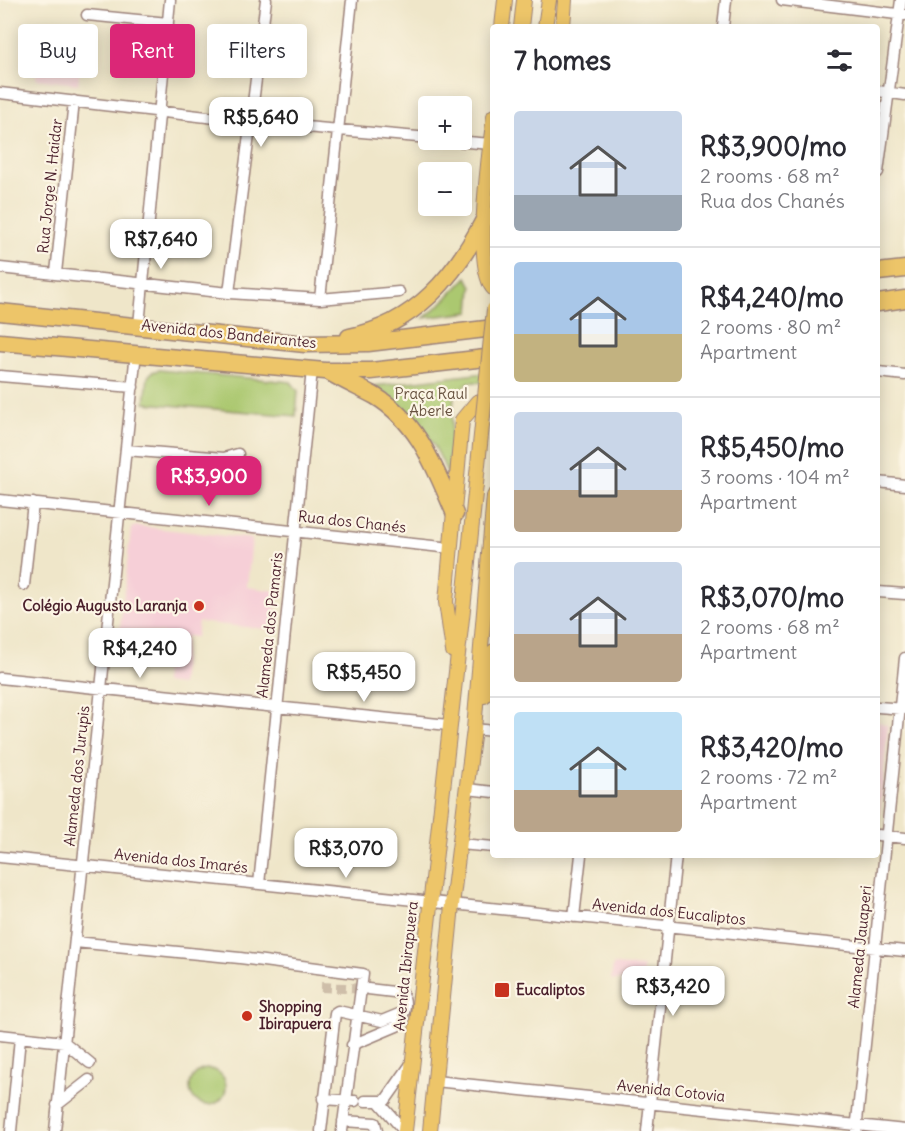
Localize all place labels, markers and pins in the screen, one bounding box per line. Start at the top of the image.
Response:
pin: R$5,640 [206,97,316,148]
pin: R$7,640 [106,219,216,270]
pin: R$3,900 [154,456,264,507]
place label: Colégio Augusto Laranja [23,596,187,616]
marker: Colégio Augusto Laranja [192,599,206,613]
pin: R$4,240 [85,628,195,679]
pin: R$5,450 [309,652,419,703]
pin: R$3,070 [291,828,401,879]
pin: R$3,420 [618,966,728,1017]
place label: Eucaliptos [516,980,585,1000]
marker: Eucaliptos [493,981,511,999]
place label: Shopping Ibirapuera [259,997,332,1034]
marker: Shopping Ibirapuera [240,1009,254,1023]

